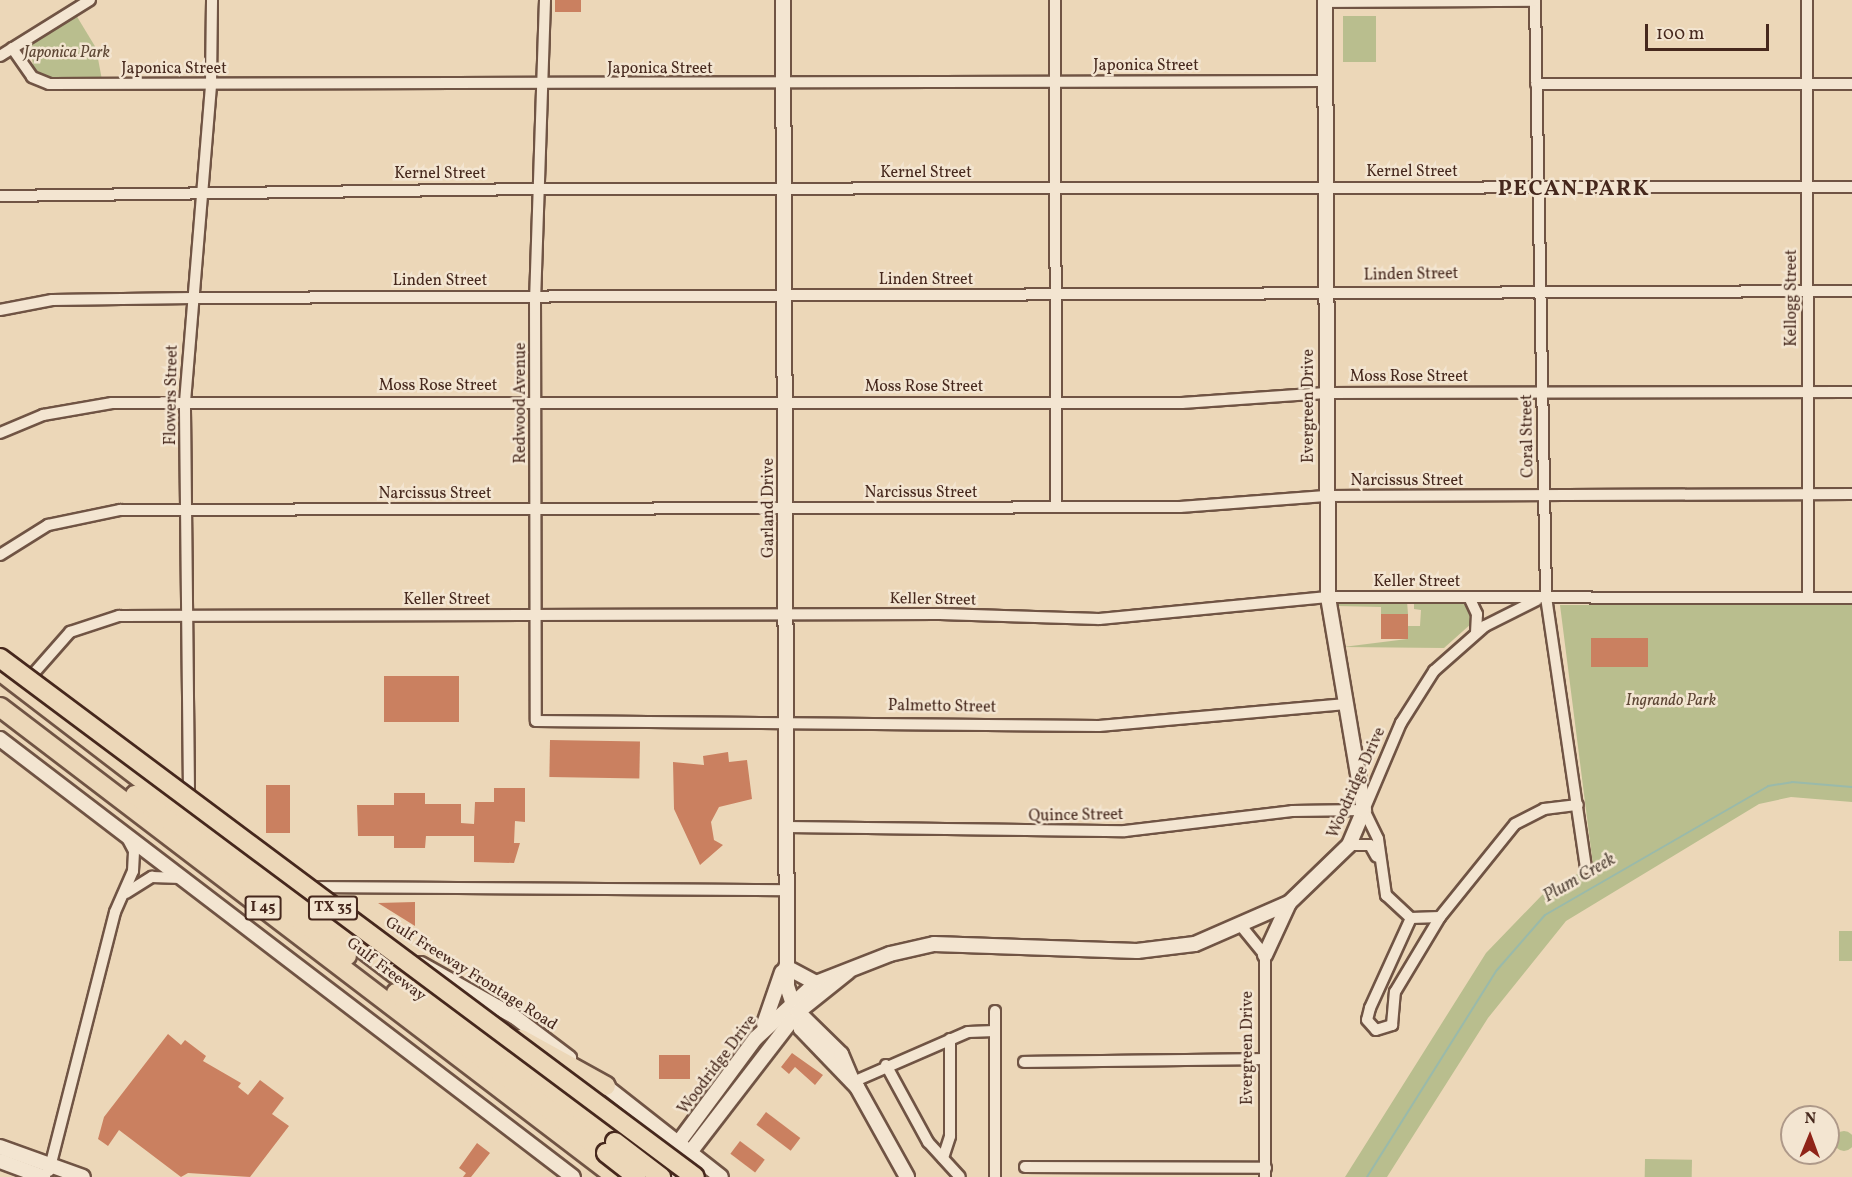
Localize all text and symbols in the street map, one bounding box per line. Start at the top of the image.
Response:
scale bar [1648,12,1772,50]
text: 100 m [1656,22,1705,47]
park label: Japonica Park [24,43,110,63]
street label: Japonica Street [1093,56,1199,76]
street label: Japonica Street [121,59,227,79]
street label: Japonica Street [607,59,713,79]
street label: Kernel Street [1366,162,1458,182]
street label: Kernel Street [880,163,972,183]
street label: Kernel Street [394,164,486,184]
district label: PECAN PARK [1498,177,1650,203]
street label: Kellogg Street [1782,249,1802,347]
street label: Linden Street [1364,265,1458,285]
street label: Linden Street [879,270,973,290]
street label: Linden Street [393,271,487,291]
street label: Redwood Avenue [511,342,531,464]
street label: Flowers Street [162,345,182,445]
street label: Evergreen Drive [1299,349,1319,463]
street label: Moss Rose Street [1350,367,1468,387]
street label: Moss Rose Street [379,376,497,396]
street label: Moss Rose Street [865,377,983,397]
street label: Coral Street [1518,394,1538,478]
street label: Garland Drive [759,458,779,558]
street label: Narcissus Street [1350,471,1464,491]
street label: Narcissus Street [864,483,978,503]
street label: Narcissus Street [378,484,492,504]
street label: Keller Street [1374,572,1460,592]
street label: Keller Street [404,590,490,610]
street label: Keller Street [889,590,977,610]
park label: Ingrando Park [1626,691,1716,711]
street label: Palmetto Street [888,696,996,718]
street label: Woodridge Drive [1324,725,1390,841]
street label: Quince Street [1028,806,1124,826]
water label: Plum Creek [1540,850,1620,908]
road number: I 45 [244,896,282,920]
road number: TX 35 [308,896,358,920]
street label: Gulf Freeway Frontage Road [382,913,560,1035]
street label: Gulf Freeway [343,934,429,1006]
street label: Evergreen Drive [1238,991,1258,1105]
street label: Woodridge Drive [674,1012,762,1118]
north arrow [1780,1105,1840,1165]
text: N [1804,1108,1816,1130]

